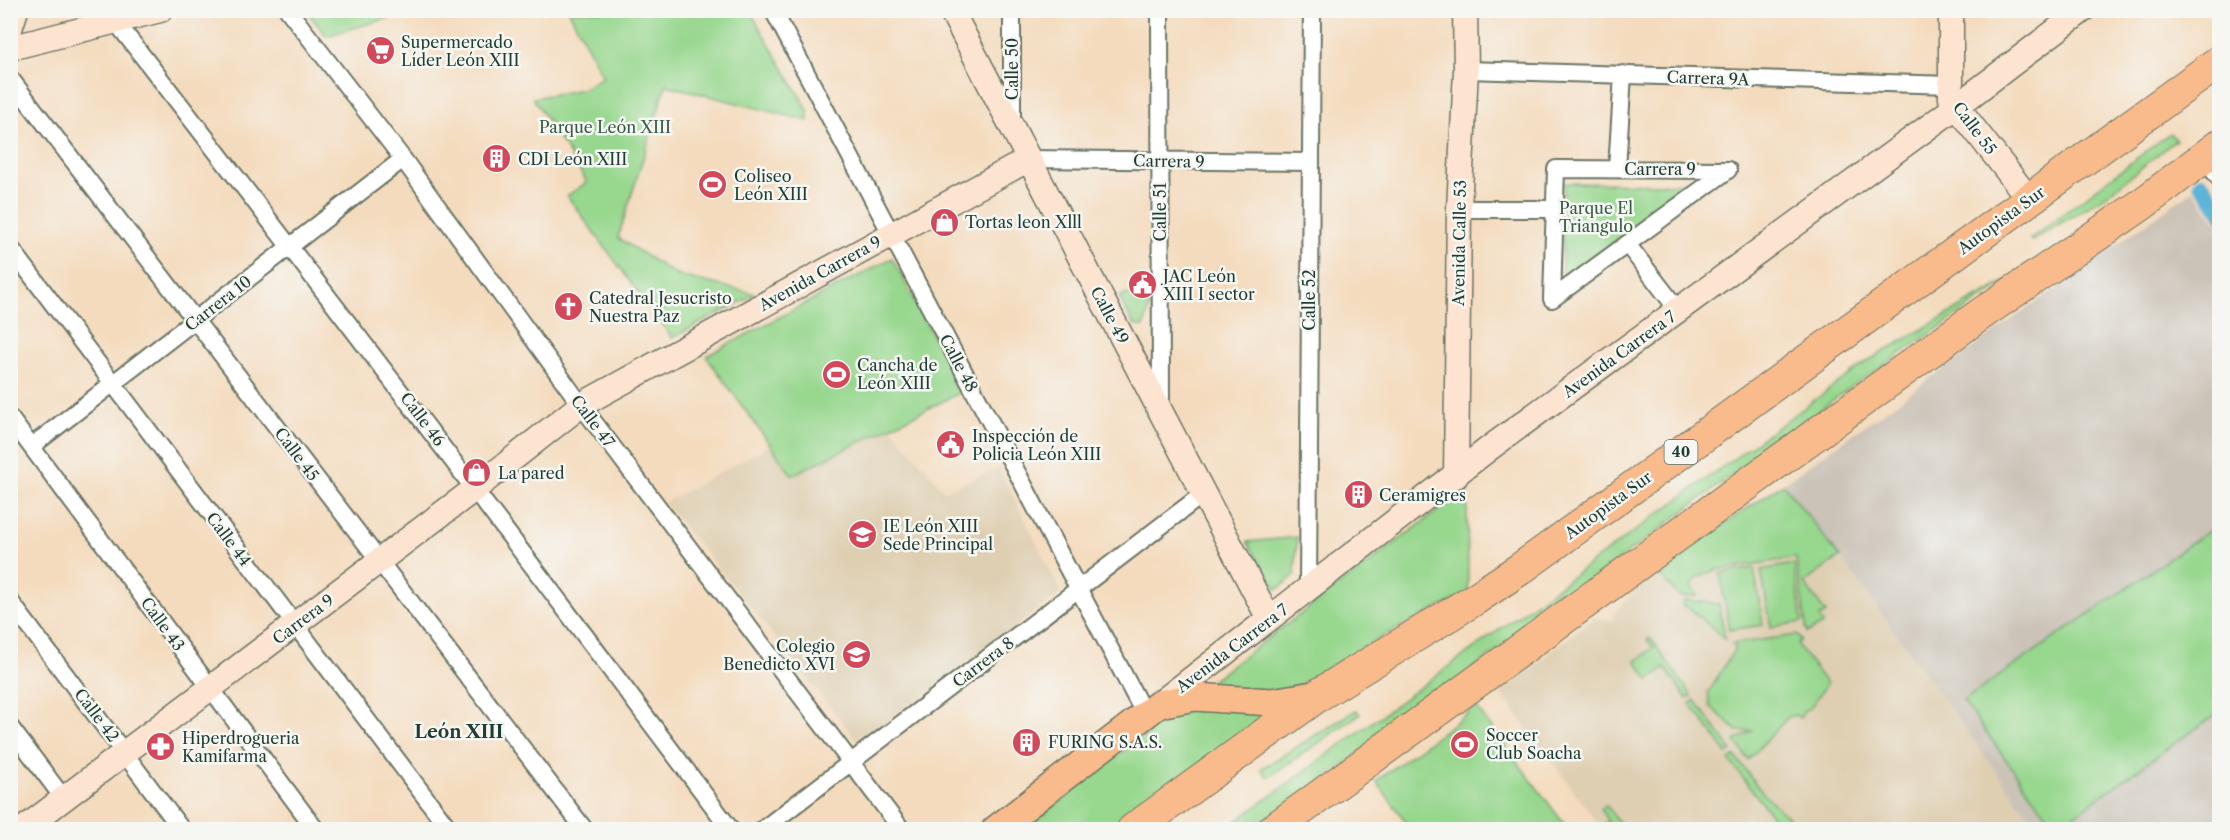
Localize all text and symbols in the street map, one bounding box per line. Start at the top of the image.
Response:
place label: Supermercado Líder León XIII [401,32,520,70]
supermarket icon: Supermercado Líder León XIII [364,35,396,67]
street label: Calle 50 [1002,38,1022,100]
street label: Carrera 9A [1666,67,1751,89]
street label: Calle 55 [1949,98,2001,158]
park label: Parque León XIII [539,117,671,137]
building icon: CDI León XIII [481,143,513,175]
place label: CDI León XIII [518,149,627,169]
street label: Carrera 9 [1133,150,1205,172]
street label: Carrera 9 [1624,159,1696,179]
place label: Coliseo León XIII [734,166,808,204]
sports icon: Coliseo León XIII [697,169,729,201]
street label: Avenida Calle 53 [1448,180,1470,307]
street label: Calle 51 [1150,182,1170,241]
street label: Autopista Sur [1953,182,2049,259]
park label: Parque El Triangulo [1559,198,1633,236]
shop icon: Tortas leon Xlll [928,206,960,238]
place label: Tortas leon Xlll [965,212,1082,232]
street label: Avenida Carrera 9 [754,231,885,315]
place label: JAC León XIII I sector [1160,266,1255,304]
public building icon: JAC León XIII I sector [1126,269,1158,301]
street label: Calle 52 [1299,269,1319,331]
street label: Carrera 10 [181,271,255,335]
street label: Calle 49 [1087,283,1133,347]
place label: Catedral Jesucristo Nuestra Paz [589,288,732,326]
church icon: Catedral Jesucristo Nuestra Paz [552,291,584,323]
street label: Avenida Carrera 7 [1558,306,1680,402]
street label: Calle 48 [936,331,982,395]
place label: Cancha de León XIII [857,355,937,393]
sports icon: Cancha de León XIII [820,358,852,390]
street label: Calle 46 [396,388,450,450]
street label: Calle 47 [567,391,619,451]
street label: Calle 45 [271,423,323,485]
place label: Inspección de Policia León XIII [972,426,1101,464]
public building icon: Inspección de Policia León XIII [935,429,967,461]
road number: 40 [1664,440,1698,464]
shop icon: La pared [461,457,493,489]
place label: La pared [498,463,565,483]
street label: Autopista Sur [1560,467,1656,544]
building icon: Ceramigres [1342,479,1374,511]
place label: Ceramigres [1379,485,1466,505]
street label: Calle 44 [202,508,256,570]
place label: IE León XIII Sede Principal [883,516,993,554]
school or university icon: IE León XIII Sede Principal [846,519,878,551]
street label: Carrera 9 [268,589,338,649]
street label: Calle 43 [137,593,189,655]
street label: Avenida Carrera 7 [1171,599,1292,697]
street label: Carrera 8 [948,632,1018,692]
place label: Colegio Benedicto XVI [723,636,835,674]
school or university icon: Colegio Benedicto XVI [840,639,872,671]
street label: Calle 42 [70,684,124,746]
district label: León XIII [415,721,503,743]
place label: Soccer Club Soacha [1486,725,1582,763]
building icon: FURING S.A.S. [1011,726,1043,758]
place label: Hiperdrogueria Kamifarma [182,728,300,766]
sports icon: Soccer Club Soacha [1449,728,1481,760]
pharmacy icon: Hiperdrogueria Kamifarma [145,731,177,763]
place label: FURING S.A.S. [1048,732,1162,752]

